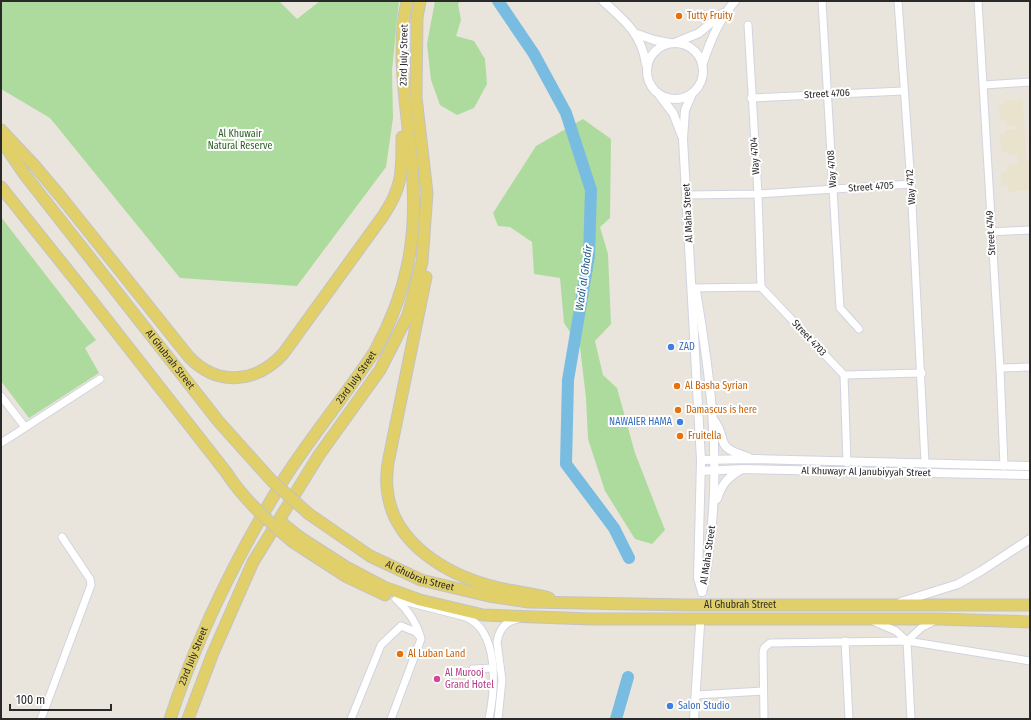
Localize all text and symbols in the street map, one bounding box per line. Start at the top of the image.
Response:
place label: Tutty Fruity [687,10,733,22]
marker: Tutty Fruity [674,11,684,21]
street label: 23rd July Street [397,23,411,86]
street label: Street 4706 [804,87,850,101]
park label: Al Khuwair Natural Reserve [208,128,272,152]
street label: Way 4704 [748,137,762,175]
street label: Way 4708 [825,150,839,188]
street label: Way 4712 [904,168,918,205]
street label: Street 4705 [848,179,894,195]
street label: Al Maha Street [680,182,696,243]
street label: Street 4749 [984,210,998,256]
water label: Wadi al Ghadir [573,243,595,312]
street label: Street 4703 [789,317,829,359]
street label: Al Ghubrah Street [143,327,197,392]
place label: ZAD [679,341,695,353]
marker: ZAD [666,342,676,352]
street label: 23rd July Street [334,348,380,406]
place label: Al Basha Syrian [685,380,748,392]
marker: Al Basha Syrian [672,381,682,391]
place label: Damascus is here [686,404,757,416]
marker: Damascus is here [673,405,683,415]
place label: NAWAIER HAMA [609,416,673,428]
marker: NAWAIER HAMA [675,417,685,427]
place label: Fruitella [688,430,722,442]
marker: Fruitella [675,431,685,441]
street label: Al Khuwayr Al Janubiyyah Street [801,465,932,479]
street label: Al Maha Street [698,524,718,585]
street label: Al Ghubrah Street [384,558,456,594]
street label: Al Ghubrah Street [704,599,777,611]
street label: 23rd July Street [176,625,211,687]
place label: Al Luban Land [408,648,465,660]
marker: Al Luban Land [395,649,405,659]
place label: Al Murooj Grand Hotel [445,667,494,691]
marker: Al Murooj Grand Hotel [432,674,442,684]
scale bar [10,686,111,712]
text: 100 m [16,693,45,707]
place label: Salon Studio [678,700,730,712]
marker: Salon Studio [665,701,675,711]

